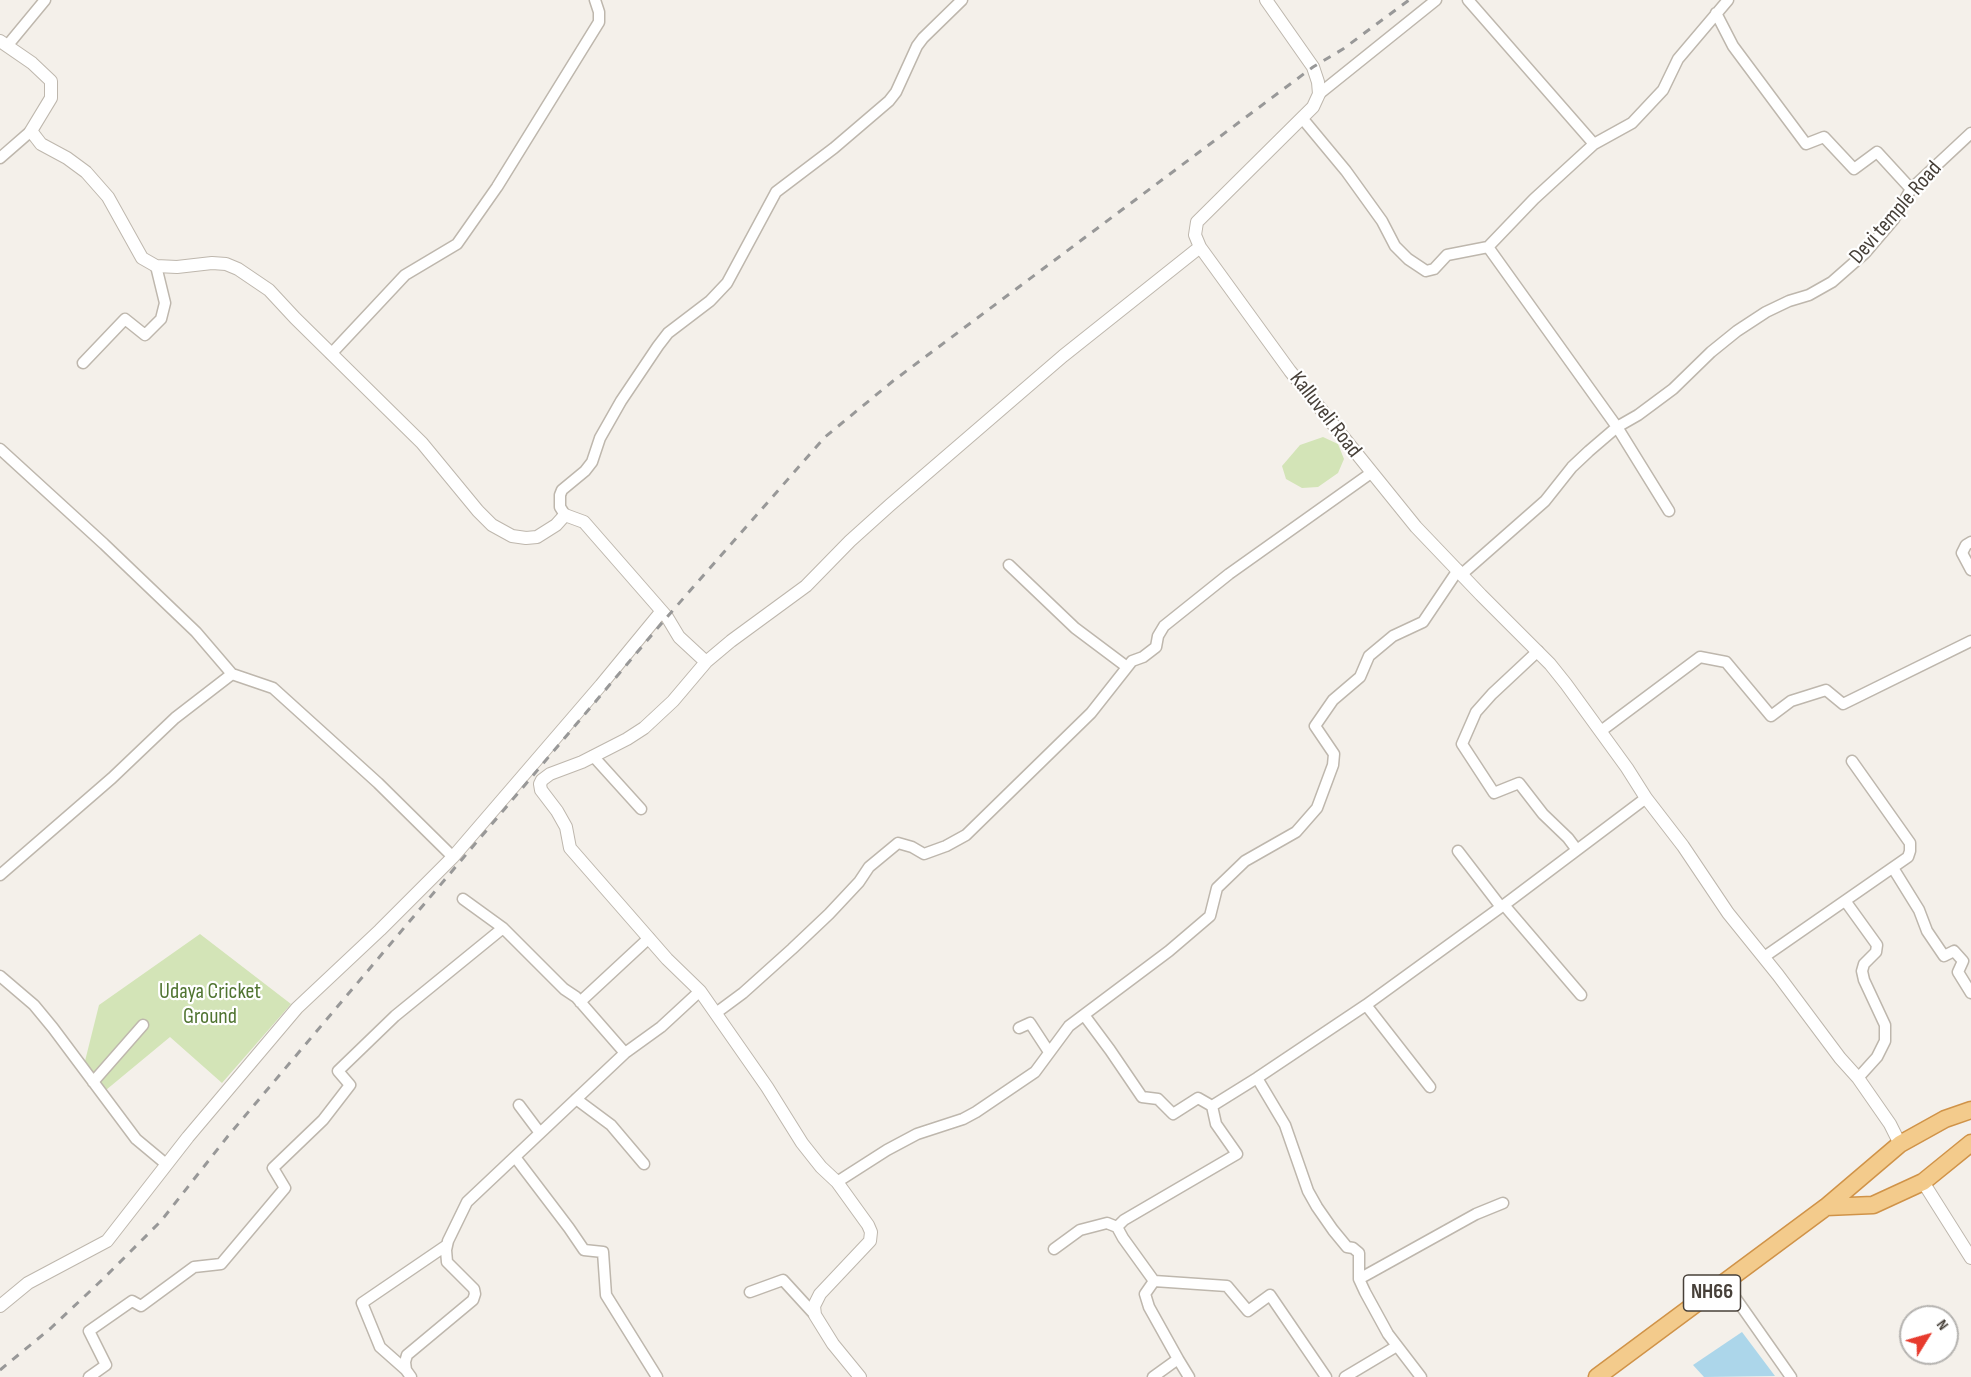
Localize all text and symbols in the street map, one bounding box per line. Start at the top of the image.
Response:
street label: Devi temple Road [1844,156,1948,270]
street label: Kalluveli Road [1283,367,1367,463]
park label: Udaya Cricket Ground [159,979,261,1030]
road number: NH66 [1684,1275,1740,1311]
north arrow [1899,1305,1959,1365]
text: N [1932,1316,1952,1334]

